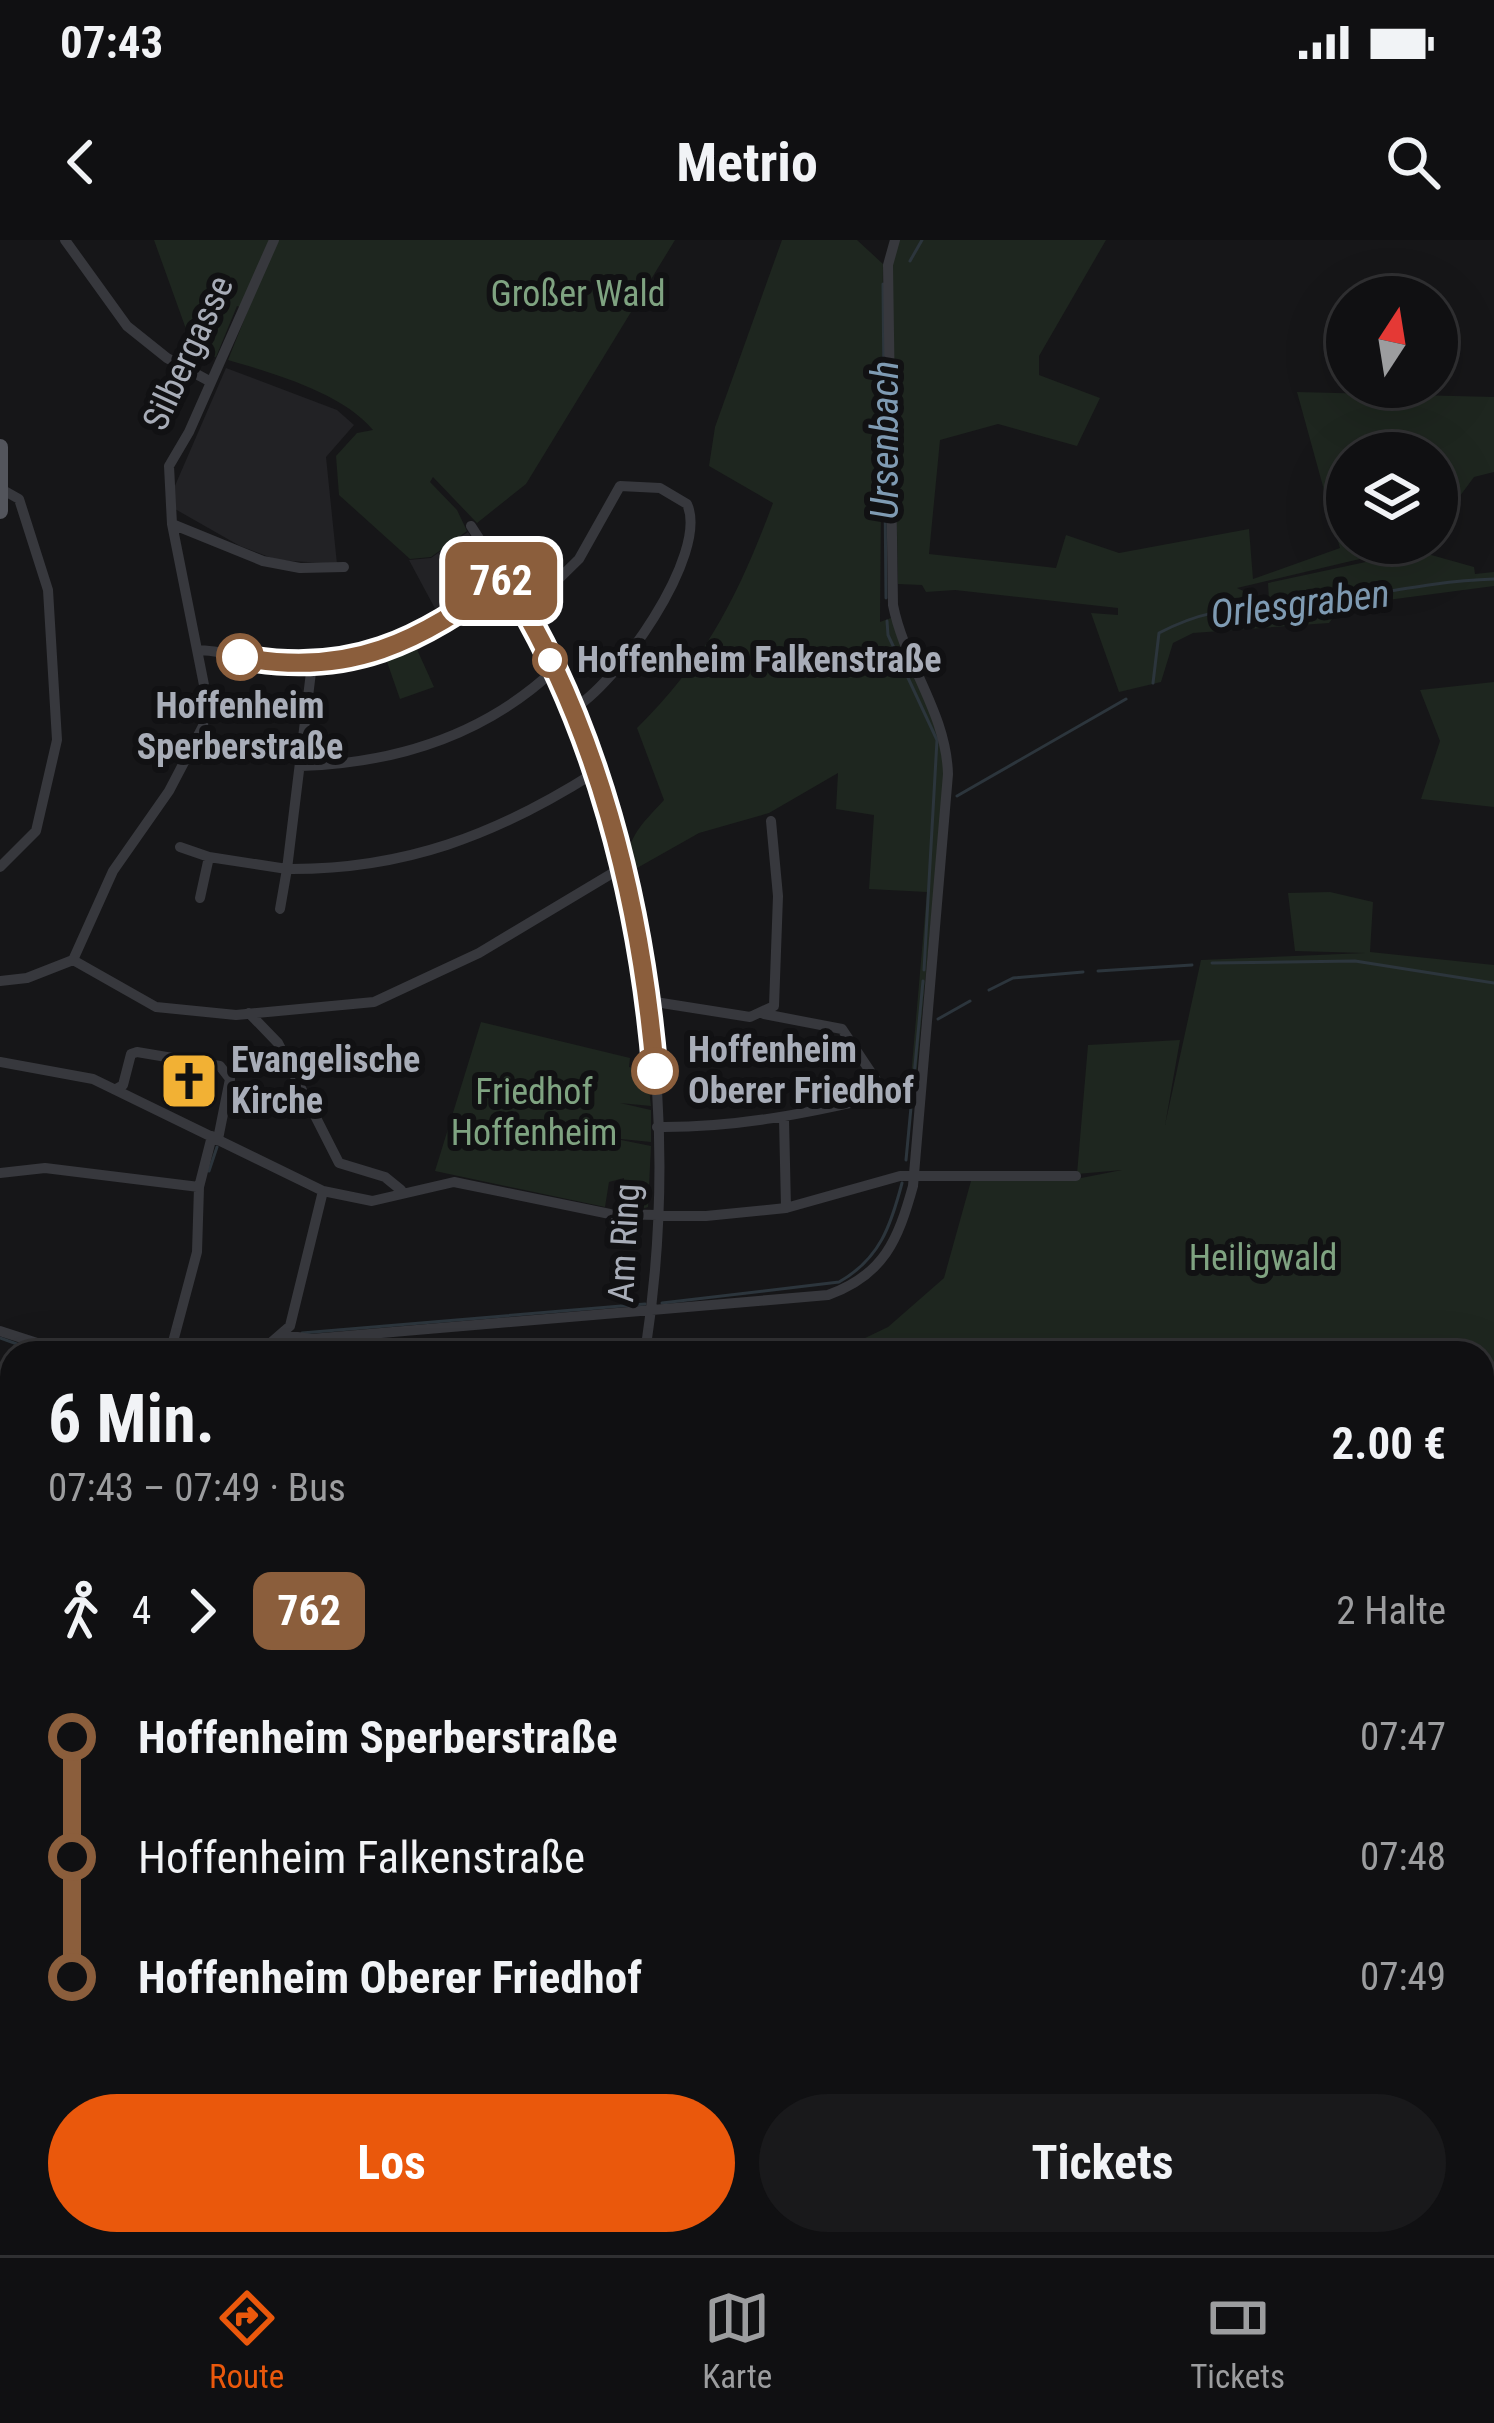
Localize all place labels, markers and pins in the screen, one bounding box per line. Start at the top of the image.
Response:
marker: Hoffenheim Sperberstraße [218,635,262,679]
place label: Hoffenheim Falkenstraße [577,639,942,681]
marker: Hoffenheim Falkenstraße [534,644,566,676]
place label: Hoffenheim Sperberstraße [137,685,343,768]
place label: Hoffenheim Oberer Friedhof [688,1029,914,1112]
place label: Evangelische Kirche [231,1039,420,1122]
marker: Hoffenheim Oberer Friedhof [633,1049,677,1093]
church icon: Evangelische Kirche [158,1050,220,1112]

